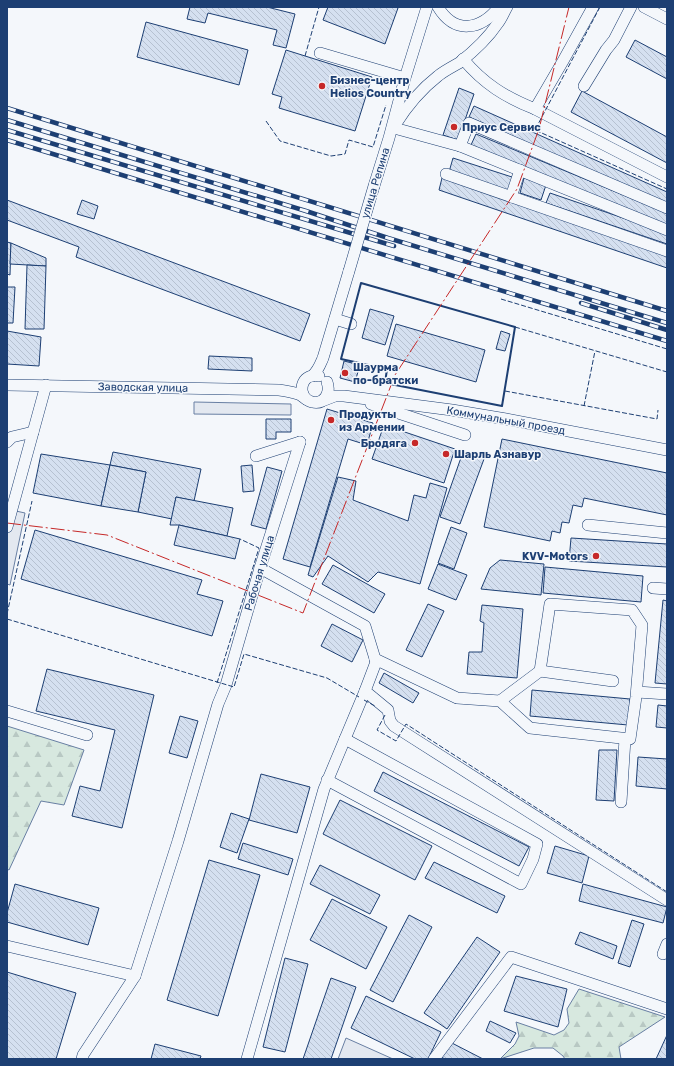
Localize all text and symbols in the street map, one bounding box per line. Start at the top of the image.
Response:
place label: Бизнес-центр Helios Country [330,74,412,100]
marker: Бизнес-центр Helios Country [317,81,327,91]
place label: Приус Сервис [462,121,541,134]
marker: Приус Сервис [449,122,459,132]
street label: улица Репина [359,146,392,220]
place label: Шаурма по-братски [353,361,418,387]
marker: Шаурма по-братски [340,368,350,378]
street label: Заводская улица [98,380,188,395]
street label: Коммунальный проезд [446,404,567,437]
place label: Продукты из Армении [339,408,405,434]
marker: Продукты из Армении [326,415,336,425]
place label: Бродяга [361,437,407,450]
marker: Бродяга [410,438,420,448]
place label: Шарль Азнавур [454,448,541,461]
marker: Шарль Азнавур [441,449,451,459]
street label: Рабочая улица [242,534,277,612]
place label: KVV-Motors [522,550,588,563]
marker: KVV-Motors [591,551,601,561]

